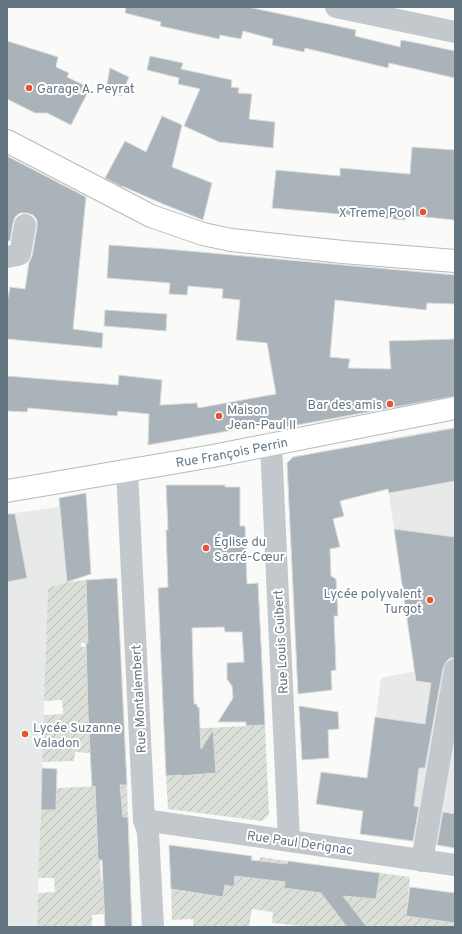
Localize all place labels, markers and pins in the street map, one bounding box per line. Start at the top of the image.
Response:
place label: Garage A. Peyrat [37,82,135,98]
marker: Garage A. Peyrat [24,83,34,93]
place label: X Treme Pool [339,206,415,222]
marker: X Treme Pool [418,207,428,217]
place label: Bar des amis [307,398,382,414]
marker: Bar des amis [385,399,395,409]
place label: Maison Jean-Paul II [227,403,296,434]
marker: Maison Jean-Paul II [214,411,224,421]
place label: Église du Sacré-Cœur [214,533,285,566]
marker: Église du Sacré-Cœur [201,543,211,553]
place label: Lycée polyvalent Turgot [324,587,422,618]
marker: Lycée polyvalent Turgot [425,595,435,605]
place label: Lycée Suzanne Valadon [33,721,121,752]
marker: Lycée Suzanne Valadon [20,729,30,739]

